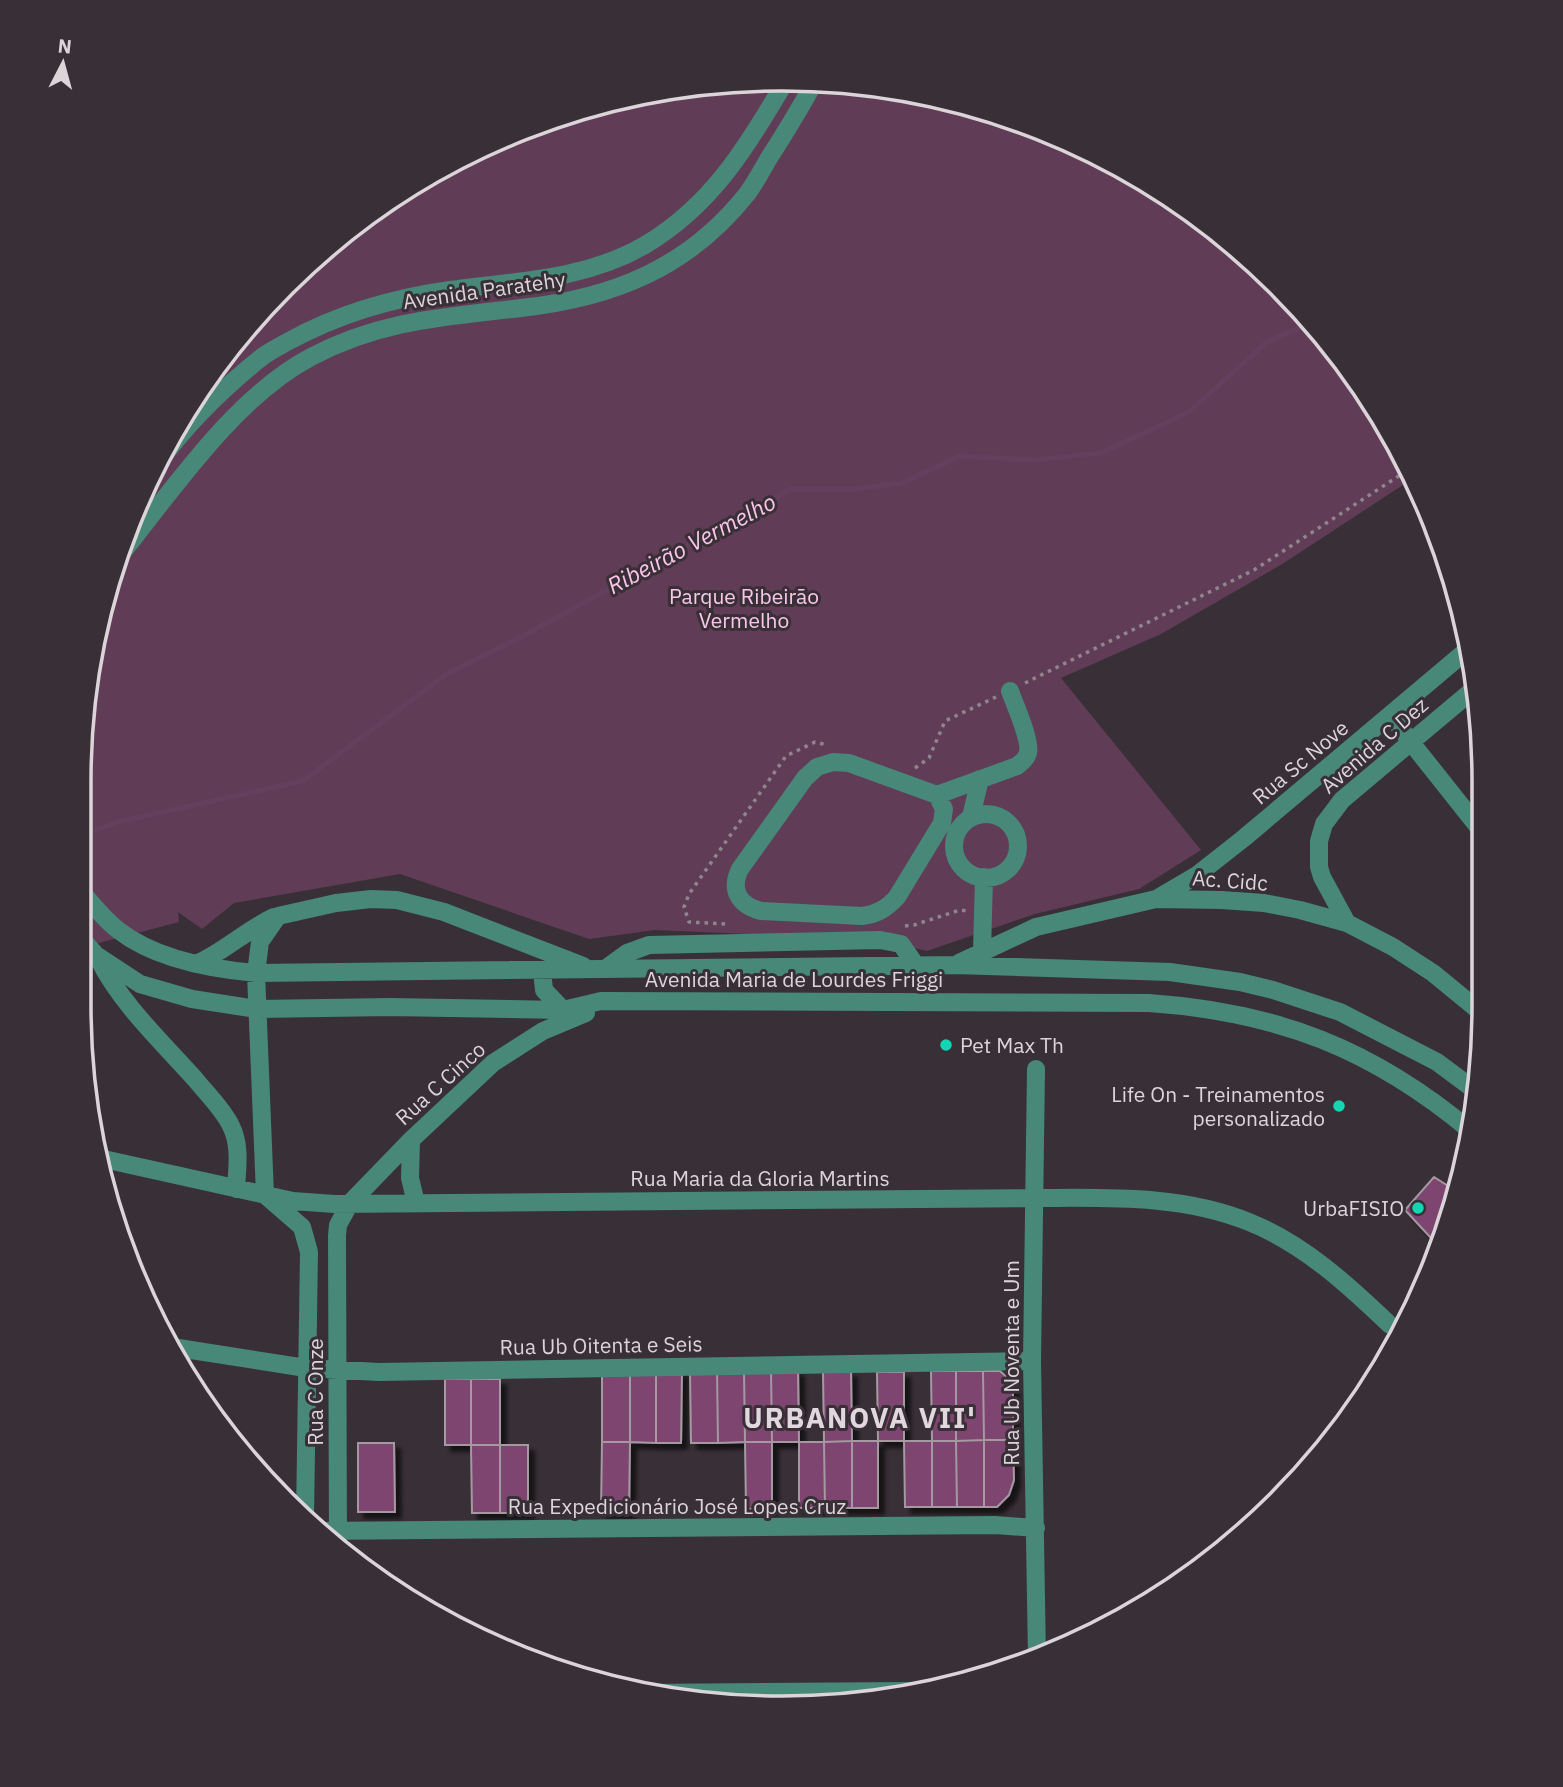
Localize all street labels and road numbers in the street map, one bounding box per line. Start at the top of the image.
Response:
street label: Avenida Paratehy [401,265,568,315]
street label: Avenida C Dez [1314,690,1434,799]
street label: Rua Sc Nove [1246,714,1354,810]
street label: Ac. Cidc [1191,863,1269,897]
street label: Avenida Maria de Lourdes Friggi [645,965,943,993]
street label: Rua C Cinco [389,1035,491,1131]
street label: Rua Maria da Gloria Martins [630,1164,890,1192]
street label: Rua Ub Noventa e Um [997,1260,1025,1466]
street label: Rua Ub Oitenta e Seis [499,1329,703,1361]
street label: Rua C Onze [301,1338,329,1446]
street label: Rua Expedicionário José Lopes Cruz [508,1492,847,1520]

